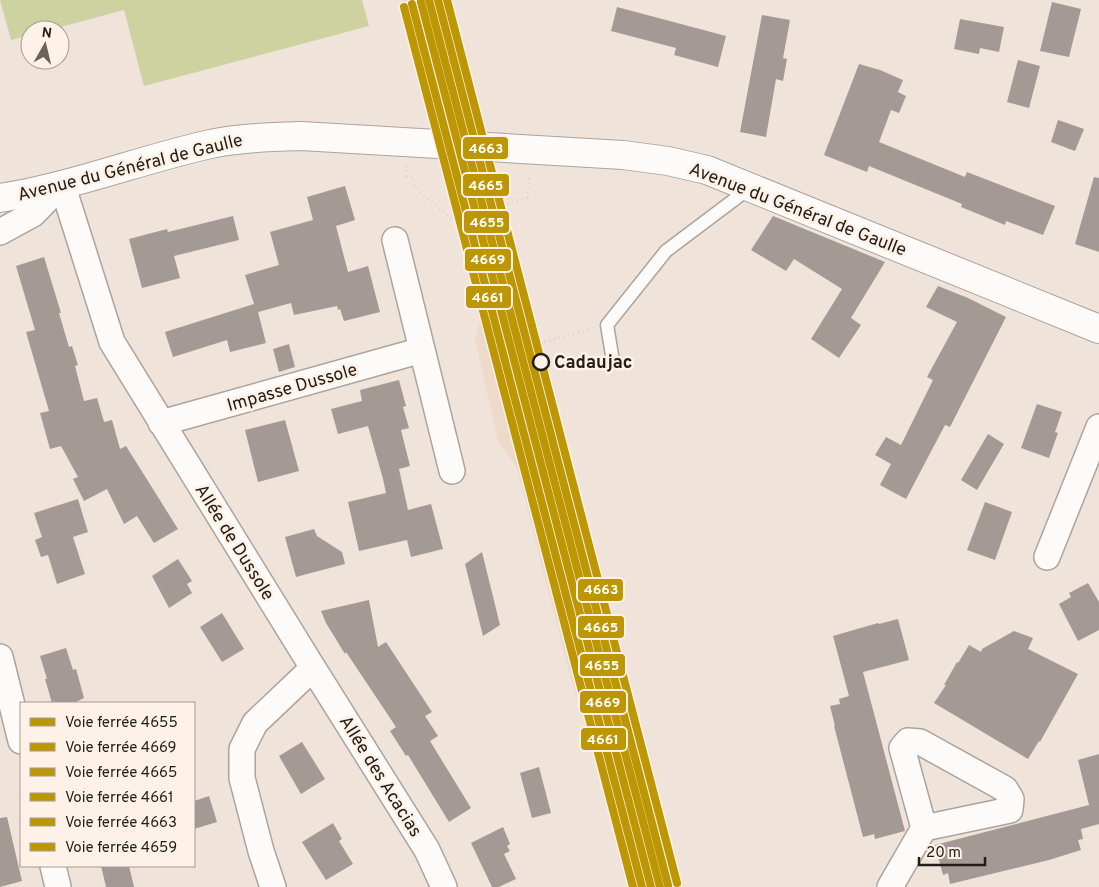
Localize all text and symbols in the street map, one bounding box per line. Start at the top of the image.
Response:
north arrow [20,20,70,70]
text: N [40,24,53,43]
street label: Avenue du Général de Gaulle [15,129,245,208]
line badge: 4663 [462,136,509,160]
text: 4663 [469,141,503,158]
street label: Avenue du Général de Gaulle [685,158,910,263]
line badge: 4665 [462,173,510,197]
text: 4665 [469,178,503,195]
line badge: 4655 [463,210,510,234]
text: 4655 [470,215,504,232]
line badge: 4669 [464,248,512,272]
text: 4669 [471,252,505,269]
line badge: 4661 [465,285,512,309]
text: 4661 [472,290,504,307]
place label: Cadaujac [554,352,633,375]
marker: Cadaujac [532,353,550,371]
street label: Impasse Dussole [225,359,360,418]
street label: Allée de Dussole [189,480,279,605]
line badge: 4663 [577,578,624,602]
text: 4663 [584,582,618,599]
line badge: 4665 [577,615,625,639]
text: 4665 [584,620,618,637]
line badge: 4655 [579,653,626,677]
text: 4655 [585,658,619,675]
line badge: 4669 [579,690,627,714]
text: 4669 [586,695,620,712]
legend [20,702,195,867]
street label: Allée des Acacias [333,712,426,842]
text: Voie ferrée 4655 [65,714,178,733]
line badge: 4661 [580,727,627,751]
text: 4661 [587,732,619,749]
text: Voie ferrée 4669 [65,739,177,758]
text: Voie ferrée 4665 [65,764,177,783]
text: Voie ferrée 4661 [65,789,174,808]
text: Voie ferrée 4663 [65,814,177,833]
scale bar [919,834,985,866]
text: Voie ferrée 4659 [65,839,177,858]
text: 20 m [926,844,961,863]

